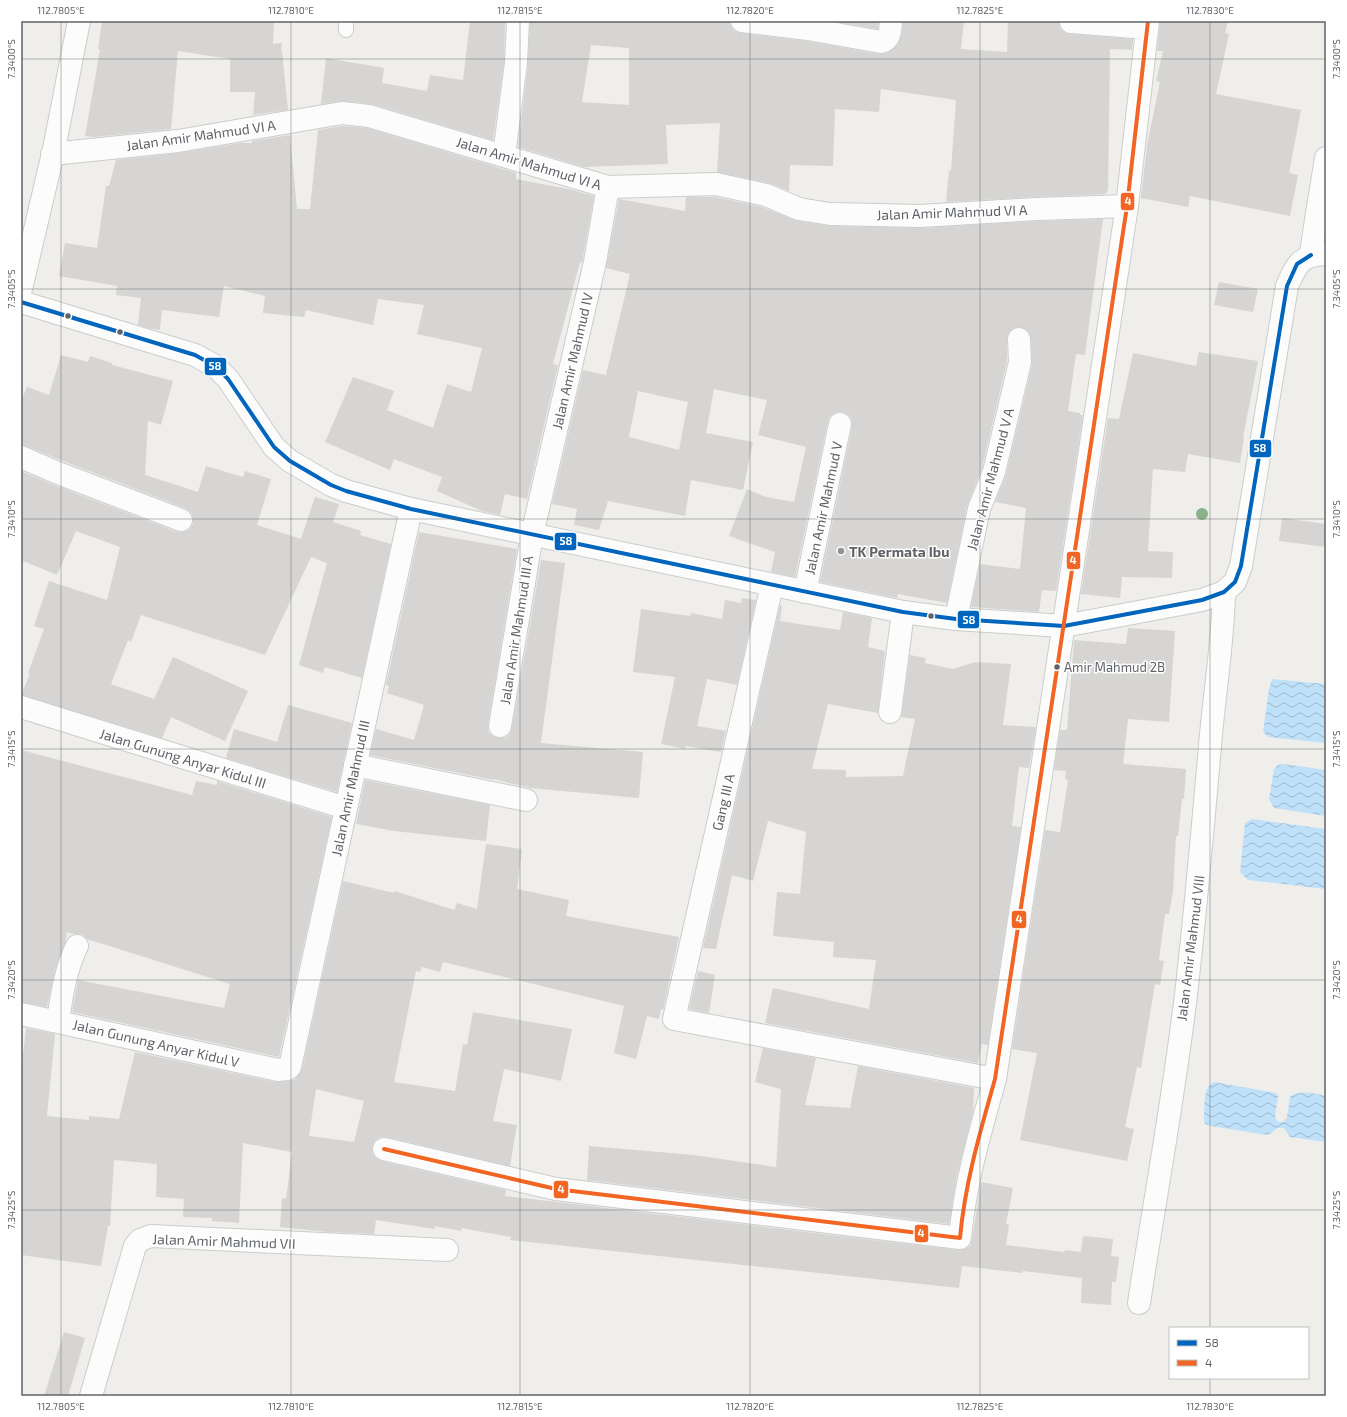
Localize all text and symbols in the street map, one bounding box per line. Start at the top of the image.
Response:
text: 112.7805°E [37,4,85,16]
text: 112.7810°E [268,4,314,16]
text: 112.7815°E [497,4,543,16]
text: 112.7820°E [726,4,774,16]
text: 112.7825°E [957,4,1004,16]
text: 112.7830°E [1186,4,1234,16]
text: 7.3400°S [5,39,17,79]
text: 7.3400°S [1330,39,1342,79]
street label: Jalan Amir Mahmud VI A [125,116,277,154]
street label: Jalan Amir Mahmud VI A [454,133,604,193]
line badge: 4 [1120,192,1135,211]
text: 4 [1124,194,1132,207]
street label: Jalan Amir Mahmud VI A [876,201,1028,223]
text: 7.3405°S [5,269,17,309]
text: 7.3405°S [1330,269,1342,309]
street label: Jalan Amir Mahmud IV [548,291,596,431]
unlabelled marker [63,311,73,321]
unlabelled marker [115,327,125,337]
line badge: 58 [204,357,227,376]
text: 58 [209,359,222,372]
street label: Jalan Amir Mahmud V A [963,406,1017,552]
street label: Jalan Amir Mahmud V [801,439,846,576]
line badge: 58 [1249,439,1272,458]
text: 58 [1254,441,1267,454]
text: 7.3410°S [5,500,17,538]
text: 7.3410°S [1330,500,1342,538]
line badge: 58 [554,532,577,551]
text: 58 [560,534,573,547]
place label: TK Permata Ibu [849,543,949,560]
marker: TK Permata Ibu [836,546,846,556]
line badge: 4 [1066,551,1081,570]
text: 4 [1069,553,1077,566]
street label: Jalan Amir Mahmud III A [496,554,536,705]
line badge: 58 [957,610,980,629]
unlabelled marker [926,611,936,621]
text: 58 [963,613,976,626]
place label: Amir Mahmud 2B [1064,659,1165,675]
marker: Amir Mahmud 2B [1052,662,1062,672]
street label: Jalan Amir Mahmud III [327,718,373,858]
street label: Jalan Gunung Anyar Kidul III [98,725,268,791]
text: 7.3415°S [5,730,17,768]
text: 7.3415°S [1330,730,1342,768]
street label: Gang III A [708,772,738,832]
street label: Jalan Amir Mahmud VIII [1173,874,1207,1022]
line badge: 4 [1011,910,1027,929]
text: 4 [1015,912,1023,925]
text: 7.3420°S [5,960,17,1000]
text: 7.3420°S [1330,960,1342,1000]
street label: Jalan Gunung Anyar Kidul V [71,1016,241,1071]
line badge: 4 [553,1180,569,1199]
text: 4 [557,1182,565,1195]
text: 7.3425°S [5,1190,17,1229]
text: 7.3425°S [1330,1190,1342,1229]
line badge: 4 [914,1224,929,1243]
text: 4 [917,1226,925,1239]
street label: Jalan Amir Mahmud VII [152,1230,296,1252]
legend [1169,1327,1309,1379]
text: 58 [1205,1335,1219,1349]
text: 4 [1205,1355,1212,1369]
text: 112.7805°E [37,1400,85,1412]
text: 112.7810°E [268,1400,314,1412]
text: 112.7815°E [497,1400,543,1412]
text: 112.7820°E [726,1400,774,1412]
text: 112.7825°E [957,1400,1004,1412]
text: 112.7830°E [1186,1400,1234,1412]

